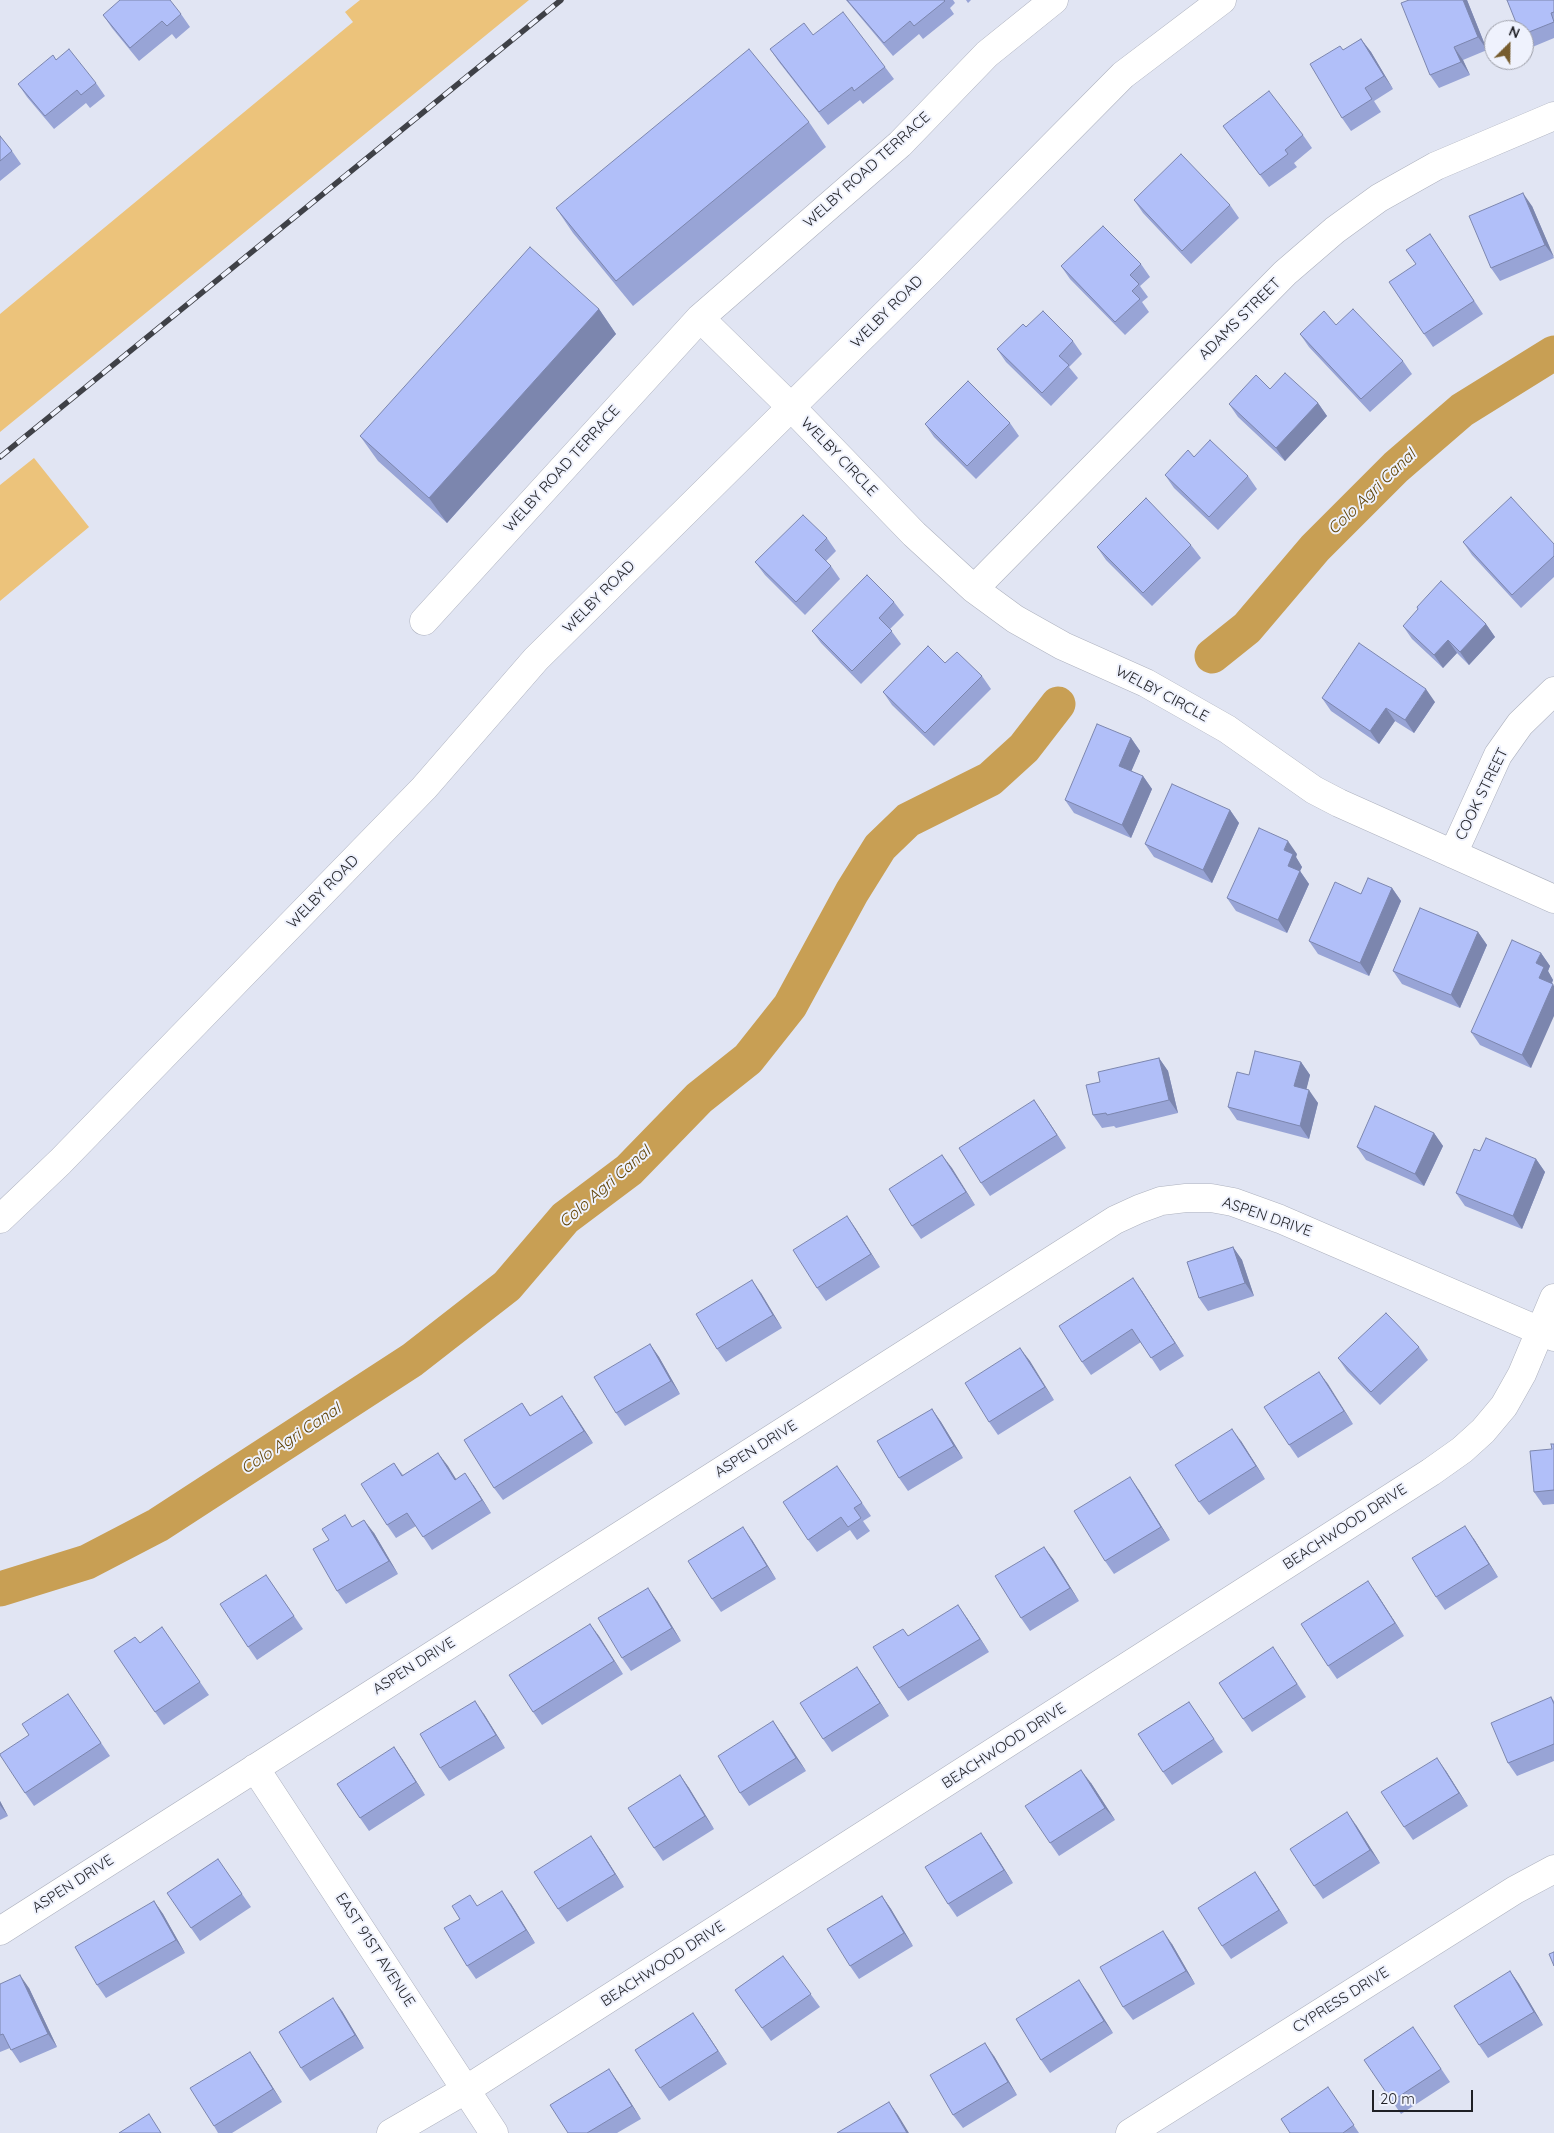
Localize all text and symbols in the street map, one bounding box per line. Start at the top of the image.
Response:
north arrow [1484,20,1534,70]
text: N [1506,22,1523,42]
street label: WELBY ROAD TERRACE [800,108,934,232]
street label: WELBY ROAD [847,272,927,352]
street label: ADAMS STREET [1195,274,1285,364]
street label: WELBY ROAD TERRACE [500,402,624,536]
street label: WELBY CIRCLE [797,414,881,500]
water label: Colo Agri Canal [1324,445,1420,539]
street label: WELBY ROAD [559,557,639,637]
street label: WELBY CIRCLE [1112,662,1212,726]
street label: COOK STREET [1452,745,1512,843]
street label: WELBY ROAD [284,852,362,932]
water label: Colo Agri Canal [555,1142,655,1232]
street label: ASPEN DRIVE [1220,1193,1314,1241]
water label: Colo Agri Canal [238,1400,344,1478]
street label: ASPEN DRIVE [712,1417,800,1481]
street label: BEACHWOOD DRIVE [1280,1480,1410,1574]
street label: ASPEN DRIVE [370,1634,458,1698]
street label: BEACHWOOD DRIVE [939,1699,1069,1793]
street label: ASPEN DRIVE [29,1851,117,1917]
street label: EAST 91ST AVENUE [331,1890,419,2010]
street label: BEACHWOOD DRIVE [598,1917,728,2011]
street label: CYPRESS DRIVE [1290,1963,1392,2037]
scale bar [1374,2080,1475,2112]
text: 20 m [1380,2089,1415,2108]

